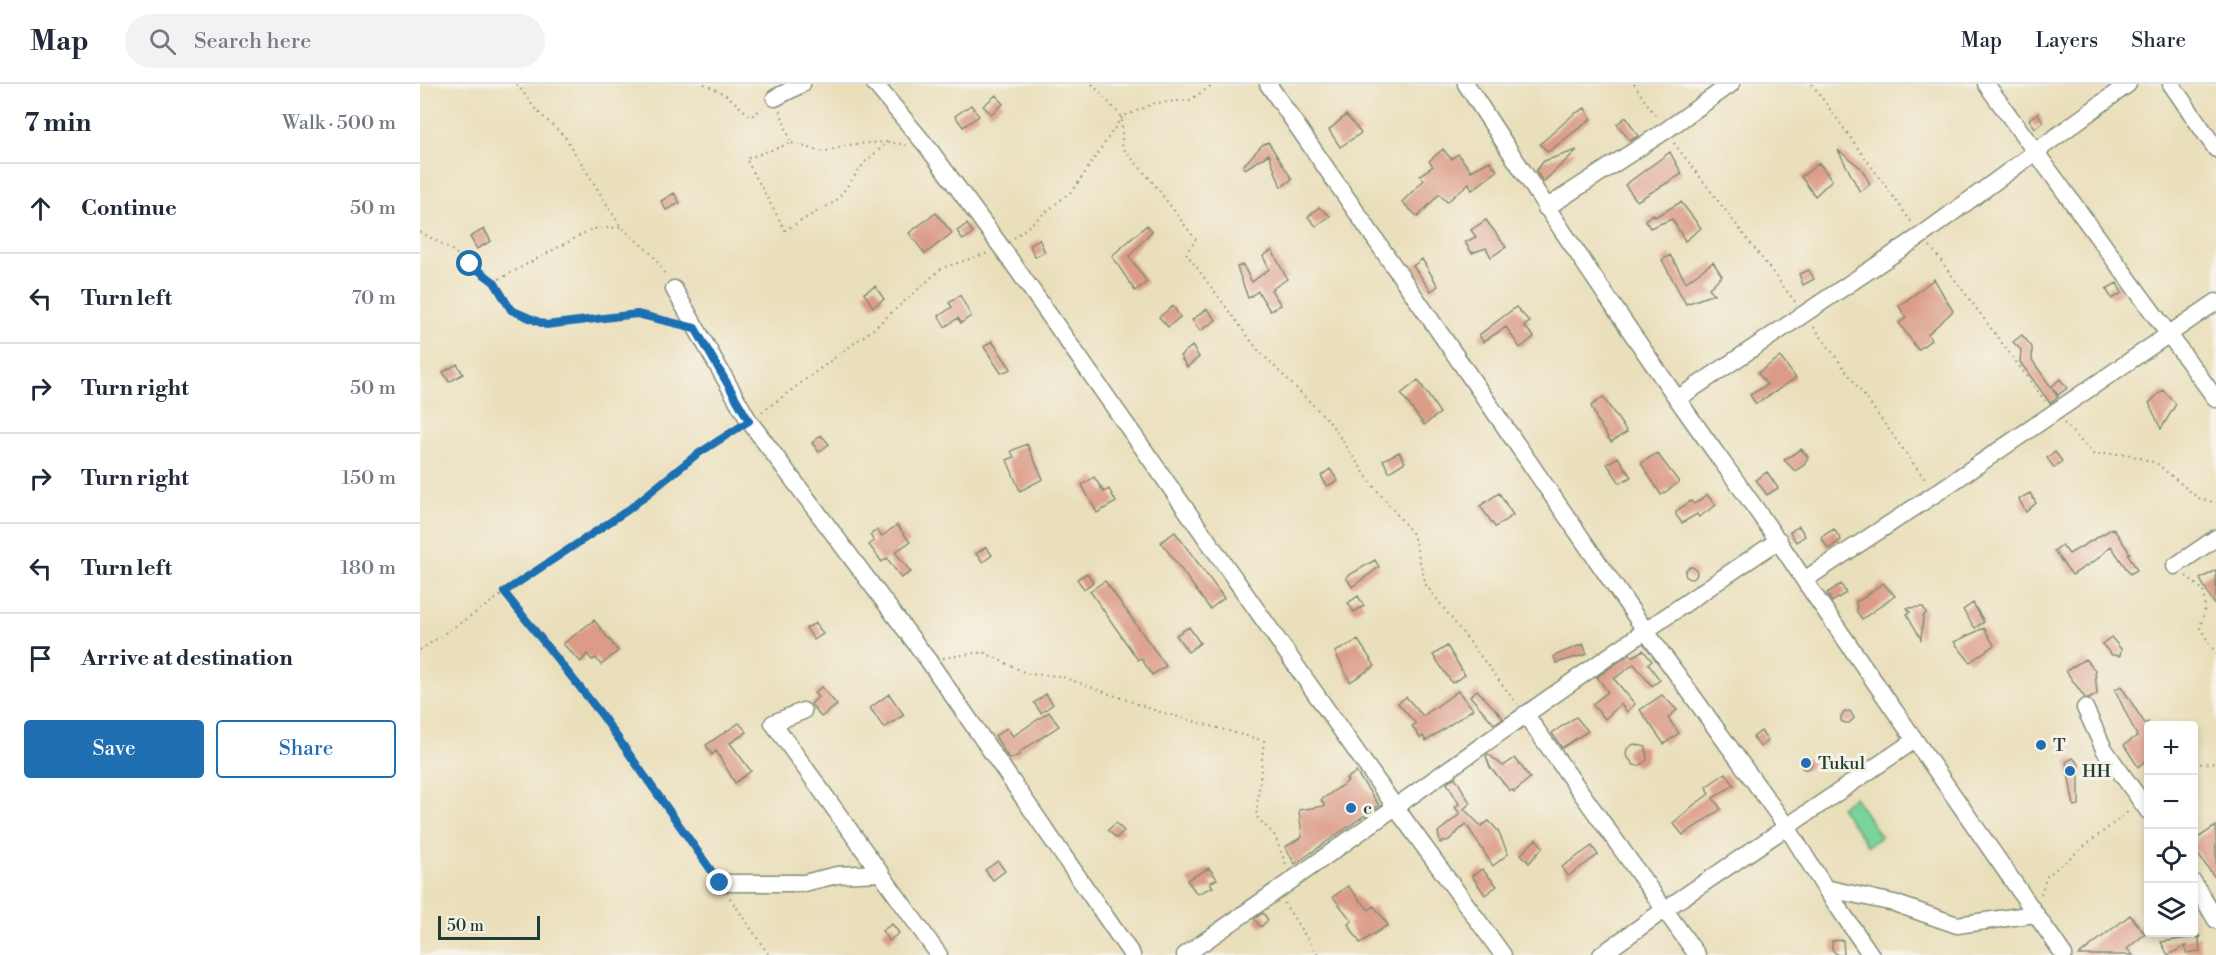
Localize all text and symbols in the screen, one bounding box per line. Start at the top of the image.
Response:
search box [125,14,545,68]
text: Map [30,24,89,59]
icon: search [146,25,179,58]
text: Search here [194,28,311,55]
text: Map [1961,28,2002,54]
text: Layers [2035,28,2098,54]
text: Share [2131,28,2186,54]
text: 7 min [24,107,91,139]
text: Walk · 500 m [282,111,396,136]
icon: ahead [24,192,57,225]
text: Continue [81,195,177,222]
text: 50 m [350,196,396,221]
route start [456,250,482,276]
icon: left [24,282,57,315]
text: Turn left [81,285,172,312]
text: 70 m [352,286,396,311]
icon: right [24,372,57,405]
text: Turn right [81,375,189,402]
text: 50 m [350,376,396,401]
icon: right [24,462,57,495]
text: Turn right [81,465,189,492]
text: 150 m [341,466,396,491]
icon: left [24,552,57,585]
text: Turn left [81,555,172,582]
text: 180 m [341,556,396,581]
icon: arrive [24,642,57,675]
text: Arrive at destination [81,645,293,672]
button: Save [24,720,204,778]
button: Share [216,720,396,778]
map controls [2144,721,2198,937]
button: + [2144,721,2198,775]
place label: T [2053,734,2066,757]
marker: T [2034,738,2048,752]
place label: Tukul [1818,752,1866,775]
marker: Tukul [1799,756,1813,770]
place label: HH [2082,760,2111,783]
marker: HH [2063,764,2077,778]
button: − [2144,775,2198,829]
place label: c [1363,797,1372,820]
marker: c [1344,801,1358,815]
button: locate [2144,829,2198,883]
route end [706,869,732,895]
button: layers [2144,883,2198,937]
scale bar [438,913,540,940]
text: 50 m [447,916,484,936]

